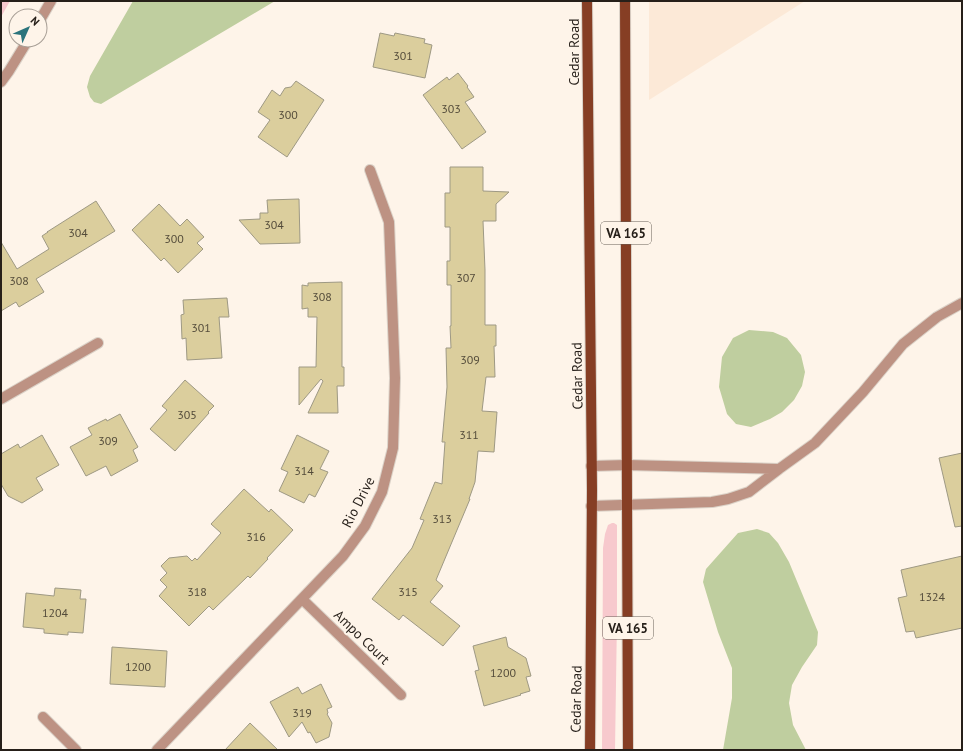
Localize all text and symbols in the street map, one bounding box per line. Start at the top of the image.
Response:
north arrow [8,8,48,48]
text: N [28,13,43,28]
street label: Cedar Road [565,18,583,86]
house number: 301 [393,48,413,63]
house number: 303 [441,101,461,116]
house number: 300 [278,107,298,122]
house number: 304 [264,217,284,232]
road number: VA 165 [601,222,651,244]
house number: 304 [68,225,88,240]
house number: 300 [164,231,184,246]
house number: 307 [456,270,476,285]
house number: 308 [9,273,29,288]
house number: 308 [312,289,332,304]
house number: 301 [191,320,211,335]
street label: Cedar Road [567,342,587,410]
house number: 309 [460,352,480,367]
house number: 305 [177,407,197,422]
house number: 311 [459,427,479,442]
house number: 309 [98,433,118,448]
house number: 314 [294,463,314,478]
street label: Rio Drive [338,474,378,530]
house number: 313 [432,511,452,526]
house number: 316 [246,529,266,544]
house number: 318 [187,584,207,599]
house number: 315 [398,584,418,599]
house number: 1324 [919,589,946,604]
house number: 1204 [42,605,69,620]
street label: Ampo Court [330,606,394,668]
road number: VA 165 [603,617,653,639]
house number: 1200 [125,659,152,674]
house number: 1200 [490,665,517,680]
street label: Cedar Road [566,665,586,733]
house number: 319 [292,705,312,720]

